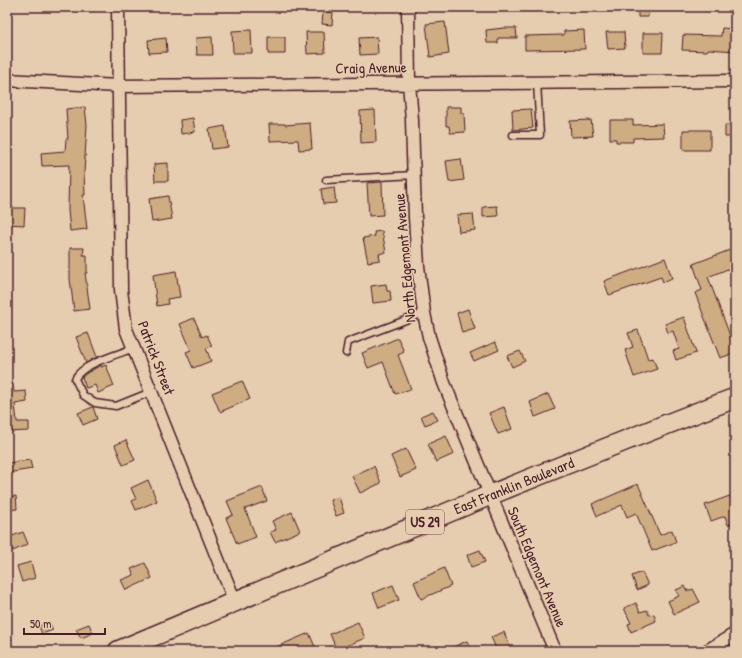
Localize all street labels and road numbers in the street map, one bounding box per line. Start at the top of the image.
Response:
street label: Craig Avenue [335,56,407,79]
street label: North Edgemont Avenue [388,193,421,323]
street label: Patrick Street [133,318,181,399]
street label: East Franklin Boulevard [451,452,577,519]
street label: South Edgemont Avenue [503,503,572,630]
road number: US 29 [406,510,444,534]

